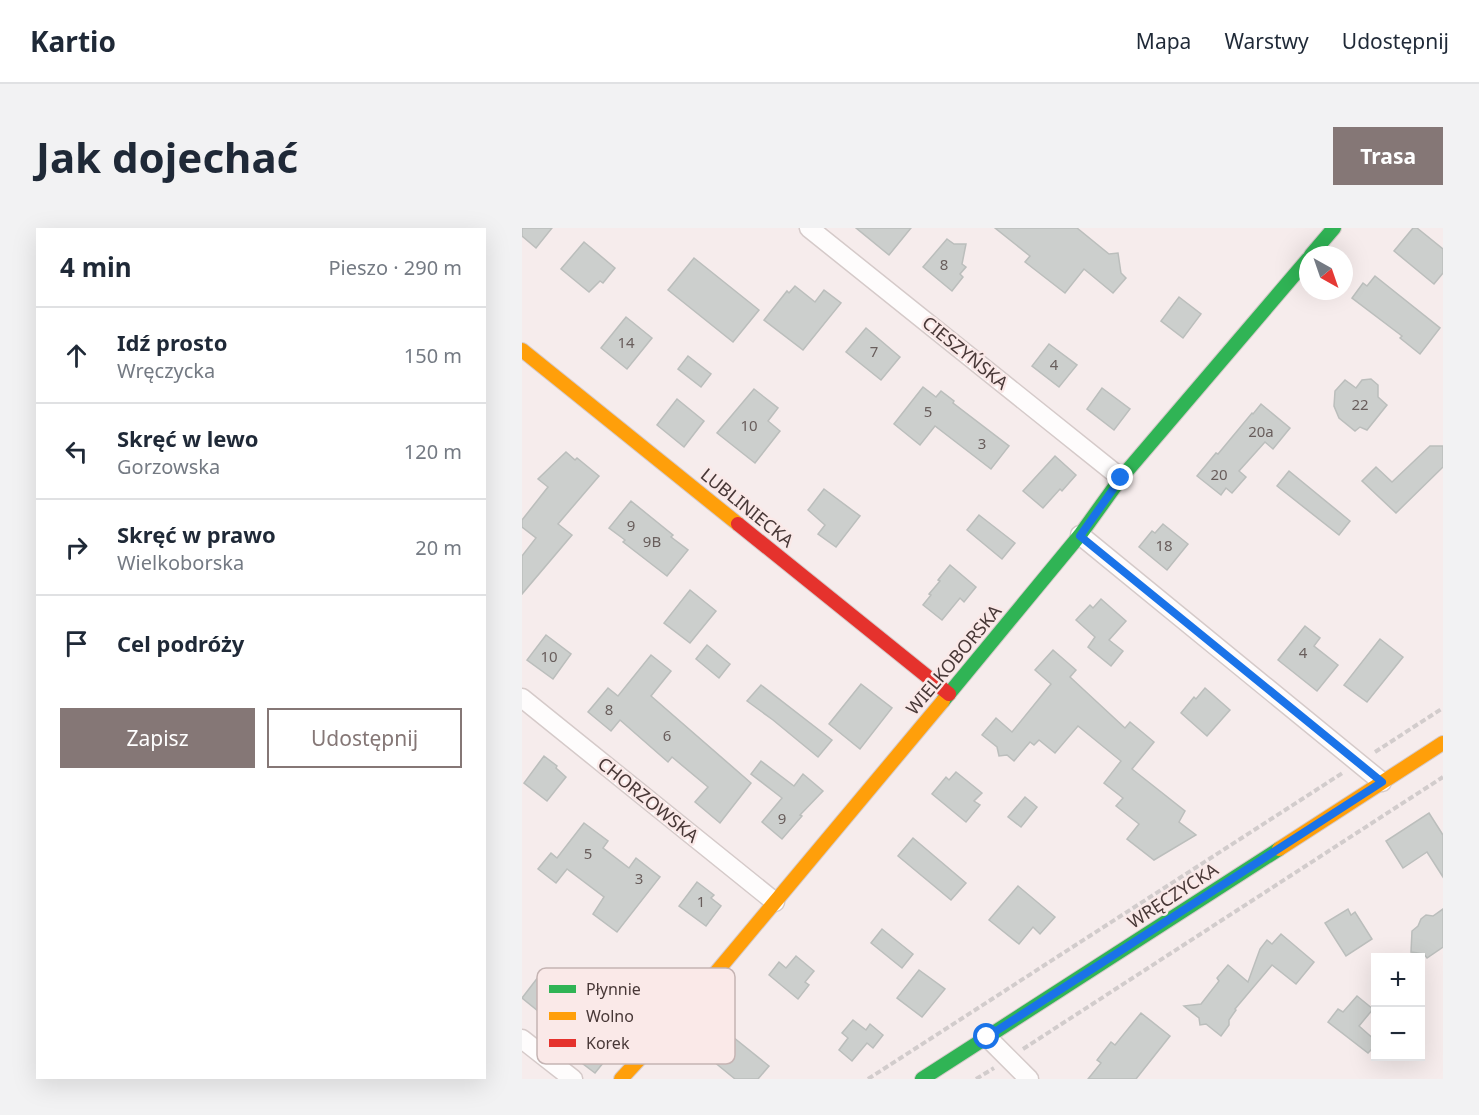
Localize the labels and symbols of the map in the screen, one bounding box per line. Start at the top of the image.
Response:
north arrow [1299,246,1353,300]
house number: 8 [940,254,948,274]
street label: CIESZYŃSKA [918,310,1014,395]
house number: 14 [617,332,635,352]
house number: 7 [870,341,878,361]
house number: 4 [1050,354,1059,374]
house number: 22 [1351,394,1369,414]
house number: 5 [924,401,932,421]
house number: 10 [740,415,758,435]
house number: 20a [1248,421,1274,441]
house number: 3 [978,433,986,453]
street label: LUBLINIECKA [696,462,800,553]
route end [1107,464,1133,490]
house number: 20 [1210,464,1228,484]
house number: 9 [627,515,635,535]
house number: 9B [643,531,661,551]
house number: 18 [1155,535,1173,555]
street label: WIELKOBORSKA [900,599,1007,719]
house number: 4 [1299,642,1308,662]
house number: 10 [540,646,558,666]
house number: 8 [605,699,613,719]
house number: 6 [663,725,671,745]
street label: CHORZOWSKA [593,751,704,848]
house number: 9 [778,808,786,828]
house number: 5 [584,843,592,863]
street label: WRĘCZYCKA [1123,857,1223,933]
house number: 3 [635,868,643,888]
house number: 1 [697,891,705,911]
legend [537,968,735,1064]
text: Płynnie [586,978,641,1000]
text: Wolno [586,1005,634,1027]
route start [973,1023,999,1049]
text: Korek [586,1032,630,1054]

